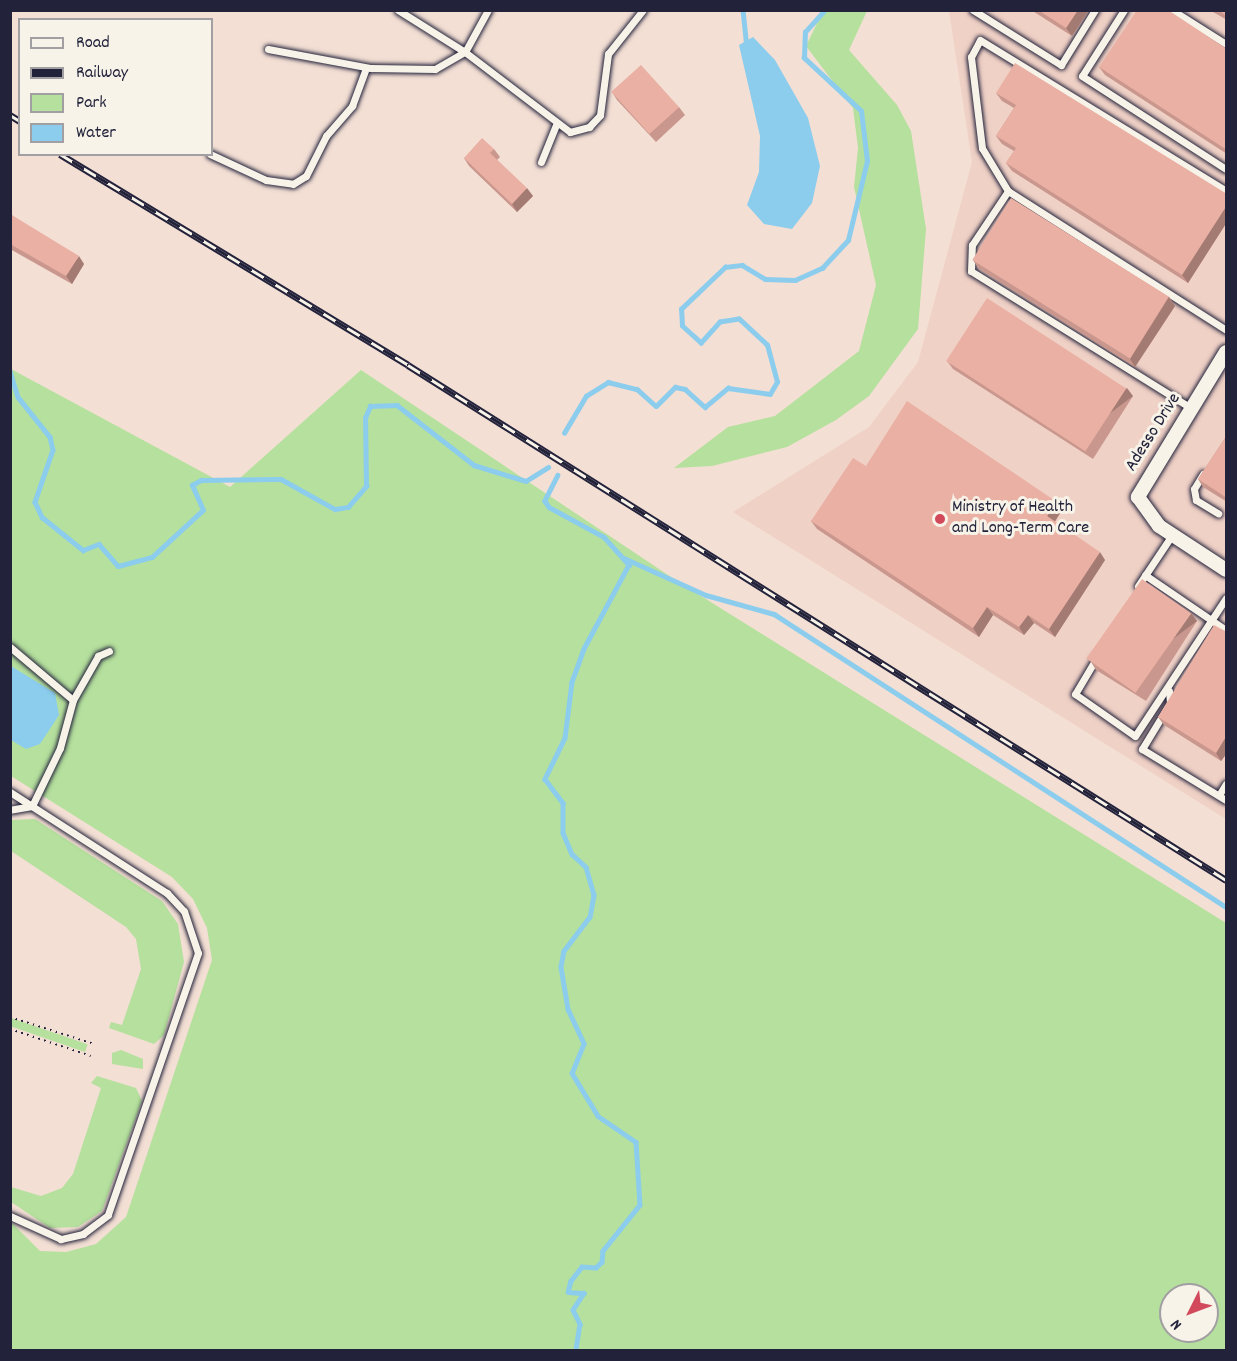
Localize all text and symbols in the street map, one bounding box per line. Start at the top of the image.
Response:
legend [18,18,213,156]
text: Road [76,31,110,56]
text: Railway [76,61,128,86]
text: Park [76,91,107,116]
text: Water [76,121,116,146]
street label: Adesso Drive [1121,390,1187,476]
place label: Ministry of Health and Long-Term Care [952,498,1089,540]
marker: Ministry of Health and Long-Term Care [933,512,947,526]
north arrow [1159,1283,1219,1343]
text: N [1166,1313,1188,1335]

